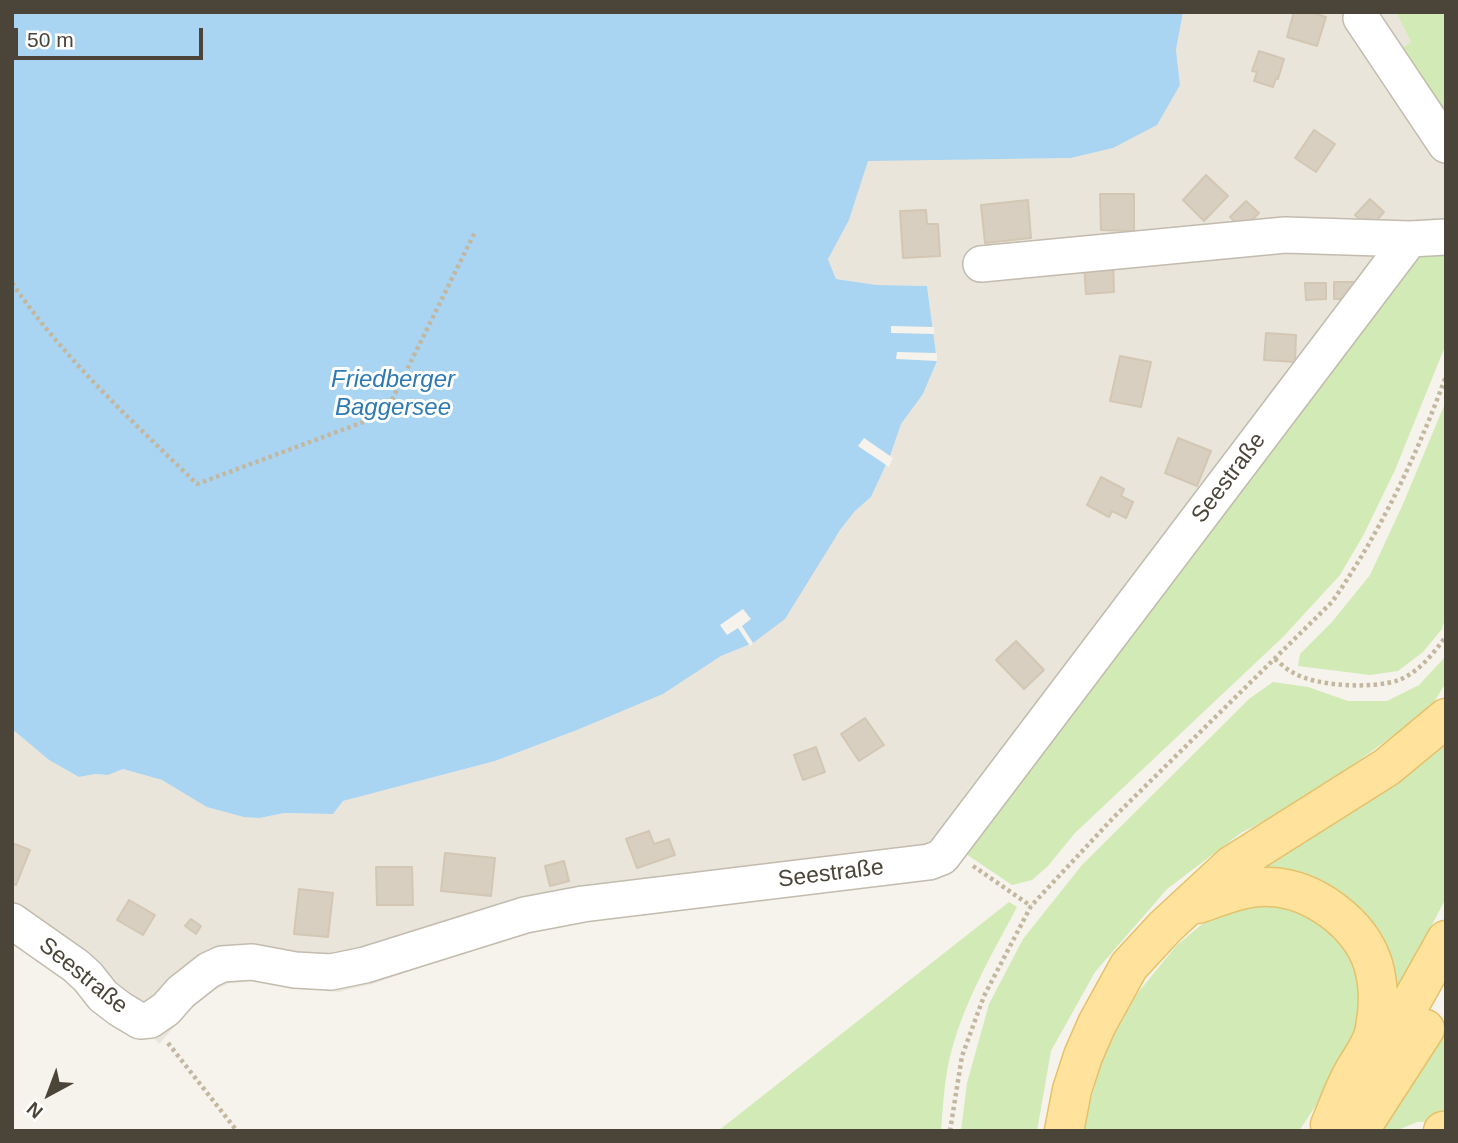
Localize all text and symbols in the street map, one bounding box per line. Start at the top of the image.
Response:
scale bar [18,14,206,58]
text: 50 m [27,28,74,51]
water label: Friedberger Baggersee [331,366,455,422]
street label: Seestraße [1186,427,1272,529]
street label: Seestraße [777,854,885,894]
street label: Seestraße [33,932,133,1020]
north arrow [14,1059,84,1129]
text: N [23,1098,47,1123]

